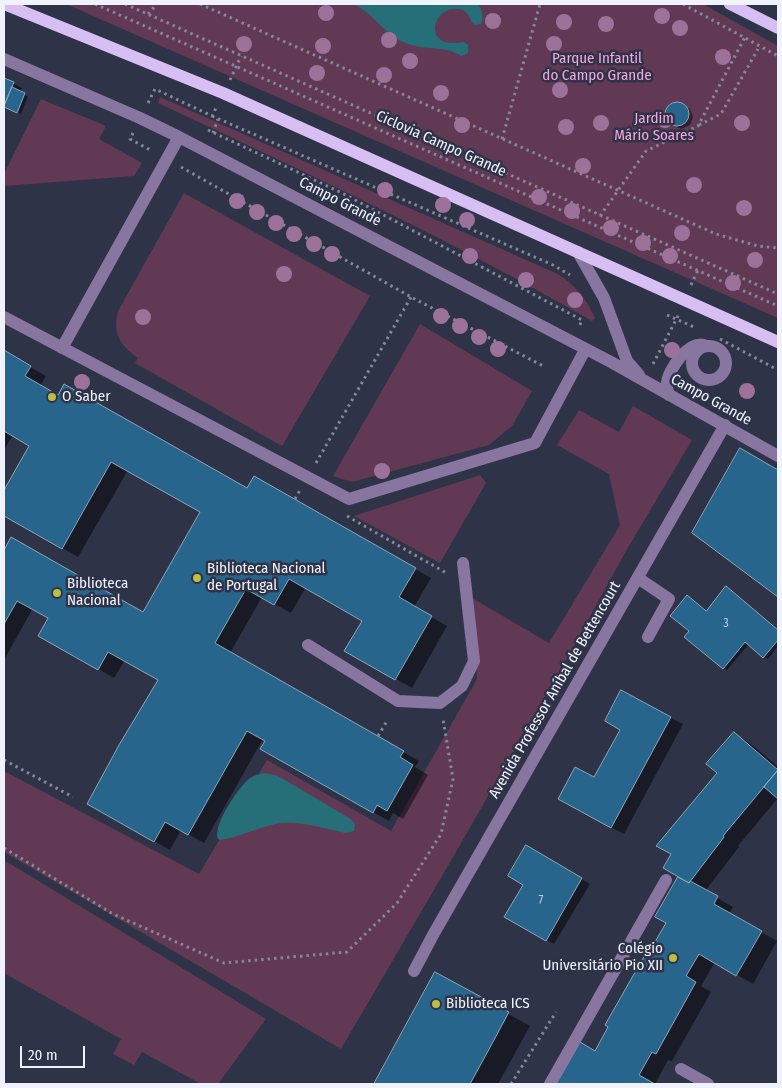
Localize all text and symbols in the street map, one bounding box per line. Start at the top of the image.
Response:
park label: Parque Infantil do Campo Grande [542,50,652,85]
street label: Ciclovia Campo Grande [373,107,509,181]
park label: Jardim Mário Soares [614,110,694,145]
street label: Campo Grande [296,174,384,230]
street label: Campo Grande [667,370,755,430]
place label: O Saber [62,388,110,406]
marker: O Saber [46,391,58,403]
place label: Biblioteca Nacional de Portugal [207,560,325,595]
marker: Biblioteca Nacional de Portugal [191,572,203,584]
place label: Biblioteca Nacional [67,575,128,610]
street label: Avenida Professor Aníbal de Bettencourt [485,578,625,802]
marker: Biblioteca Nacional [51,587,63,599]
house number: 3 [723,617,729,631]
house number: 7 [539,894,543,908]
place label: Colégio Universitário Pio XII [542,940,663,975]
marker: Colégio Universitário Pio XII [667,952,679,964]
place label: Biblioteca ICS [446,995,530,1013]
marker: Biblioteca ICS [430,998,442,1010]
scale bar [22,1036,88,1068]
text: 20 m [28,1046,58,1064]

